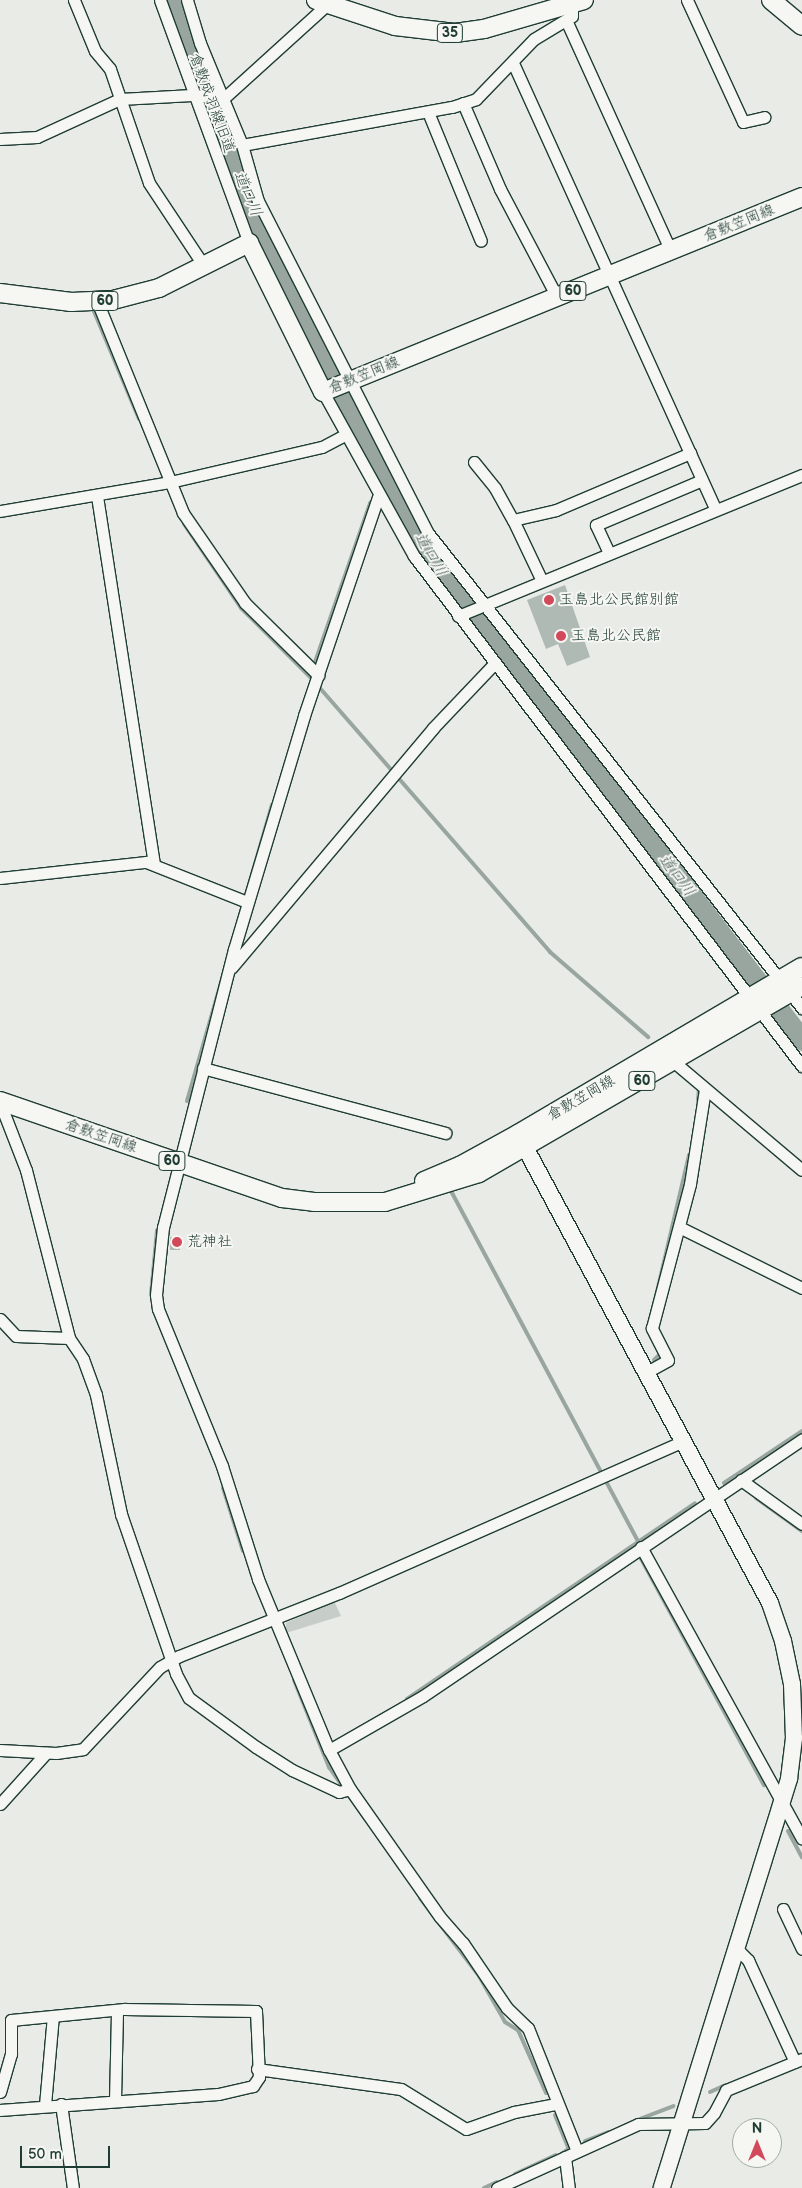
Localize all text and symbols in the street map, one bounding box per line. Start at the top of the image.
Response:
road number: 35 [436,22,464,44]
street label: 倉敷成羽線旧道 [186,51,238,155]
water label: 道口川 [229,168,265,220]
street label: 倉敷笠岡線 [701,201,777,245]
road number: 60 [559,280,587,302]
road number: 60 [91,290,119,312]
street label: 倉敷笠岡線 [326,353,402,397]
water label: 道口川 [410,529,450,581]
place label: 玉島北公民館別館 [559,591,679,609]
marker: 玉島北公民館別館 [543,594,555,606]
place label: 玉島北公民館 [571,627,661,645]
marker: 玉島北公民館 [555,630,567,642]
water label: 道口川 [654,851,698,901]
road number: 60 [628,1070,656,1092]
street label: 倉敷笠岡線 [544,1071,618,1125]
street label: 倉敷笠岡線 [63,1115,139,1157]
road number: 60 [158,1150,186,1172]
place label: 荒神社 [187,1233,232,1251]
marker: 荒神社 [171,1236,183,1248]
north arrow [732,2118,782,2168]
text: N [752,2120,762,2137]
scale bar [22,2136,112,2168]
text: 50 m [28,2145,62,2164]

